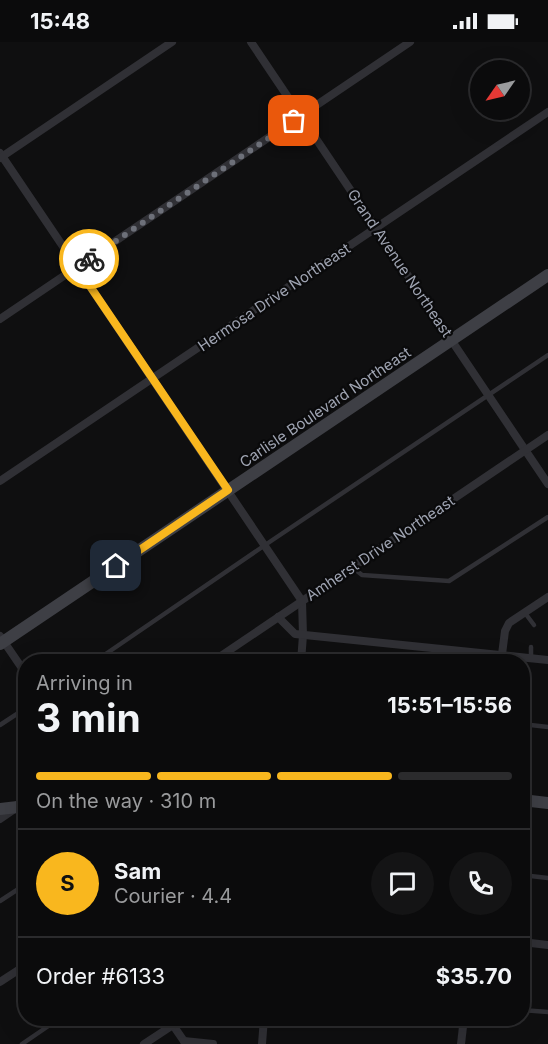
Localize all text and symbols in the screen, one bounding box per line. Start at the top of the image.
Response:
text: 15:48 [30,8,90,34]
north arrow [470,60,530,120]
map controls [470,60,530,120]
pin [268,95,319,146]
icon: bag [277,104,310,137]
street label: Grand Avenue Northeast [343,185,457,341]
courier [59,229,119,289]
street label: Hermosa Drive Northeast [194,239,354,355]
icon: bike [73,243,106,276]
street label: Carlisle Boulevard Northeast [236,342,414,471]
street label: Amherst Drive Northeast [302,491,458,605]
pin [90,540,141,591]
icon: home [99,549,132,582]
text: Arriving in [36,671,133,695]
text: 15:51–15:56 [387,692,512,718]
text: 3 min [36,694,141,741]
text: On the way · 310 m [36,789,216,813]
button: chat [371,852,434,915]
button: phone [449,852,512,915]
text: Sam [114,858,161,884]
text: S [60,870,75,896]
text: Courier · 4.4 [114,884,232,908]
text: Order #6133 [36,963,165,989]
text: $35.70 [436,963,512,989]

